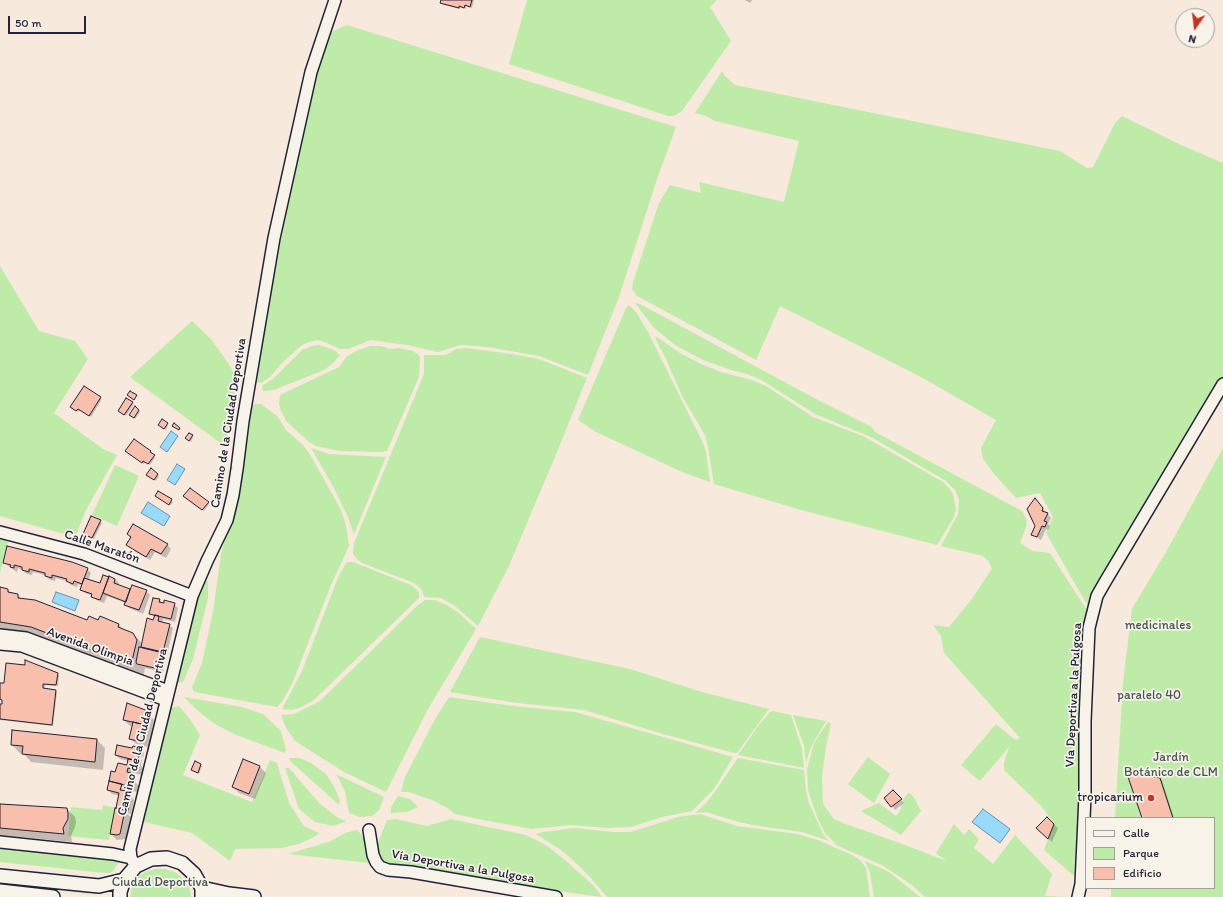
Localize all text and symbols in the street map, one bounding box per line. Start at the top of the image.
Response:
scale bar [10,8,88,34]
north arrow [1175,8,1215,48]
text: 50 m [15,16,41,30]
text: N [1187,32,1197,46]
street label: Camino de la Ciudad Deportiva [208,337,250,509]
street label: Calle Maratón [62,527,142,567]
park label: medicinales [1125,618,1191,634]
street label: Vía Deportiva a la Pulgosa [1062,622,1086,768]
street label: Avenida Olimpia [44,624,136,670]
street label: Camino de la Ciudad Deportiva [115,647,171,817]
park label: paralelo 40 [1117,688,1181,704]
park label: Jardín Botánico de CLM [1124,750,1218,781]
place label: tropicarium [1077,790,1143,806]
marker: tropicarium [1146,793,1156,803]
legend [1085,817,1215,889]
text: Calle [1123,826,1149,840]
text: Parque [1123,846,1159,860]
street label: Vía Deportiva a la Pulgosa [390,847,536,887]
text: Edificio [1123,866,1162,880]
park label: Ciudad Deportiva [112,875,208,891]

